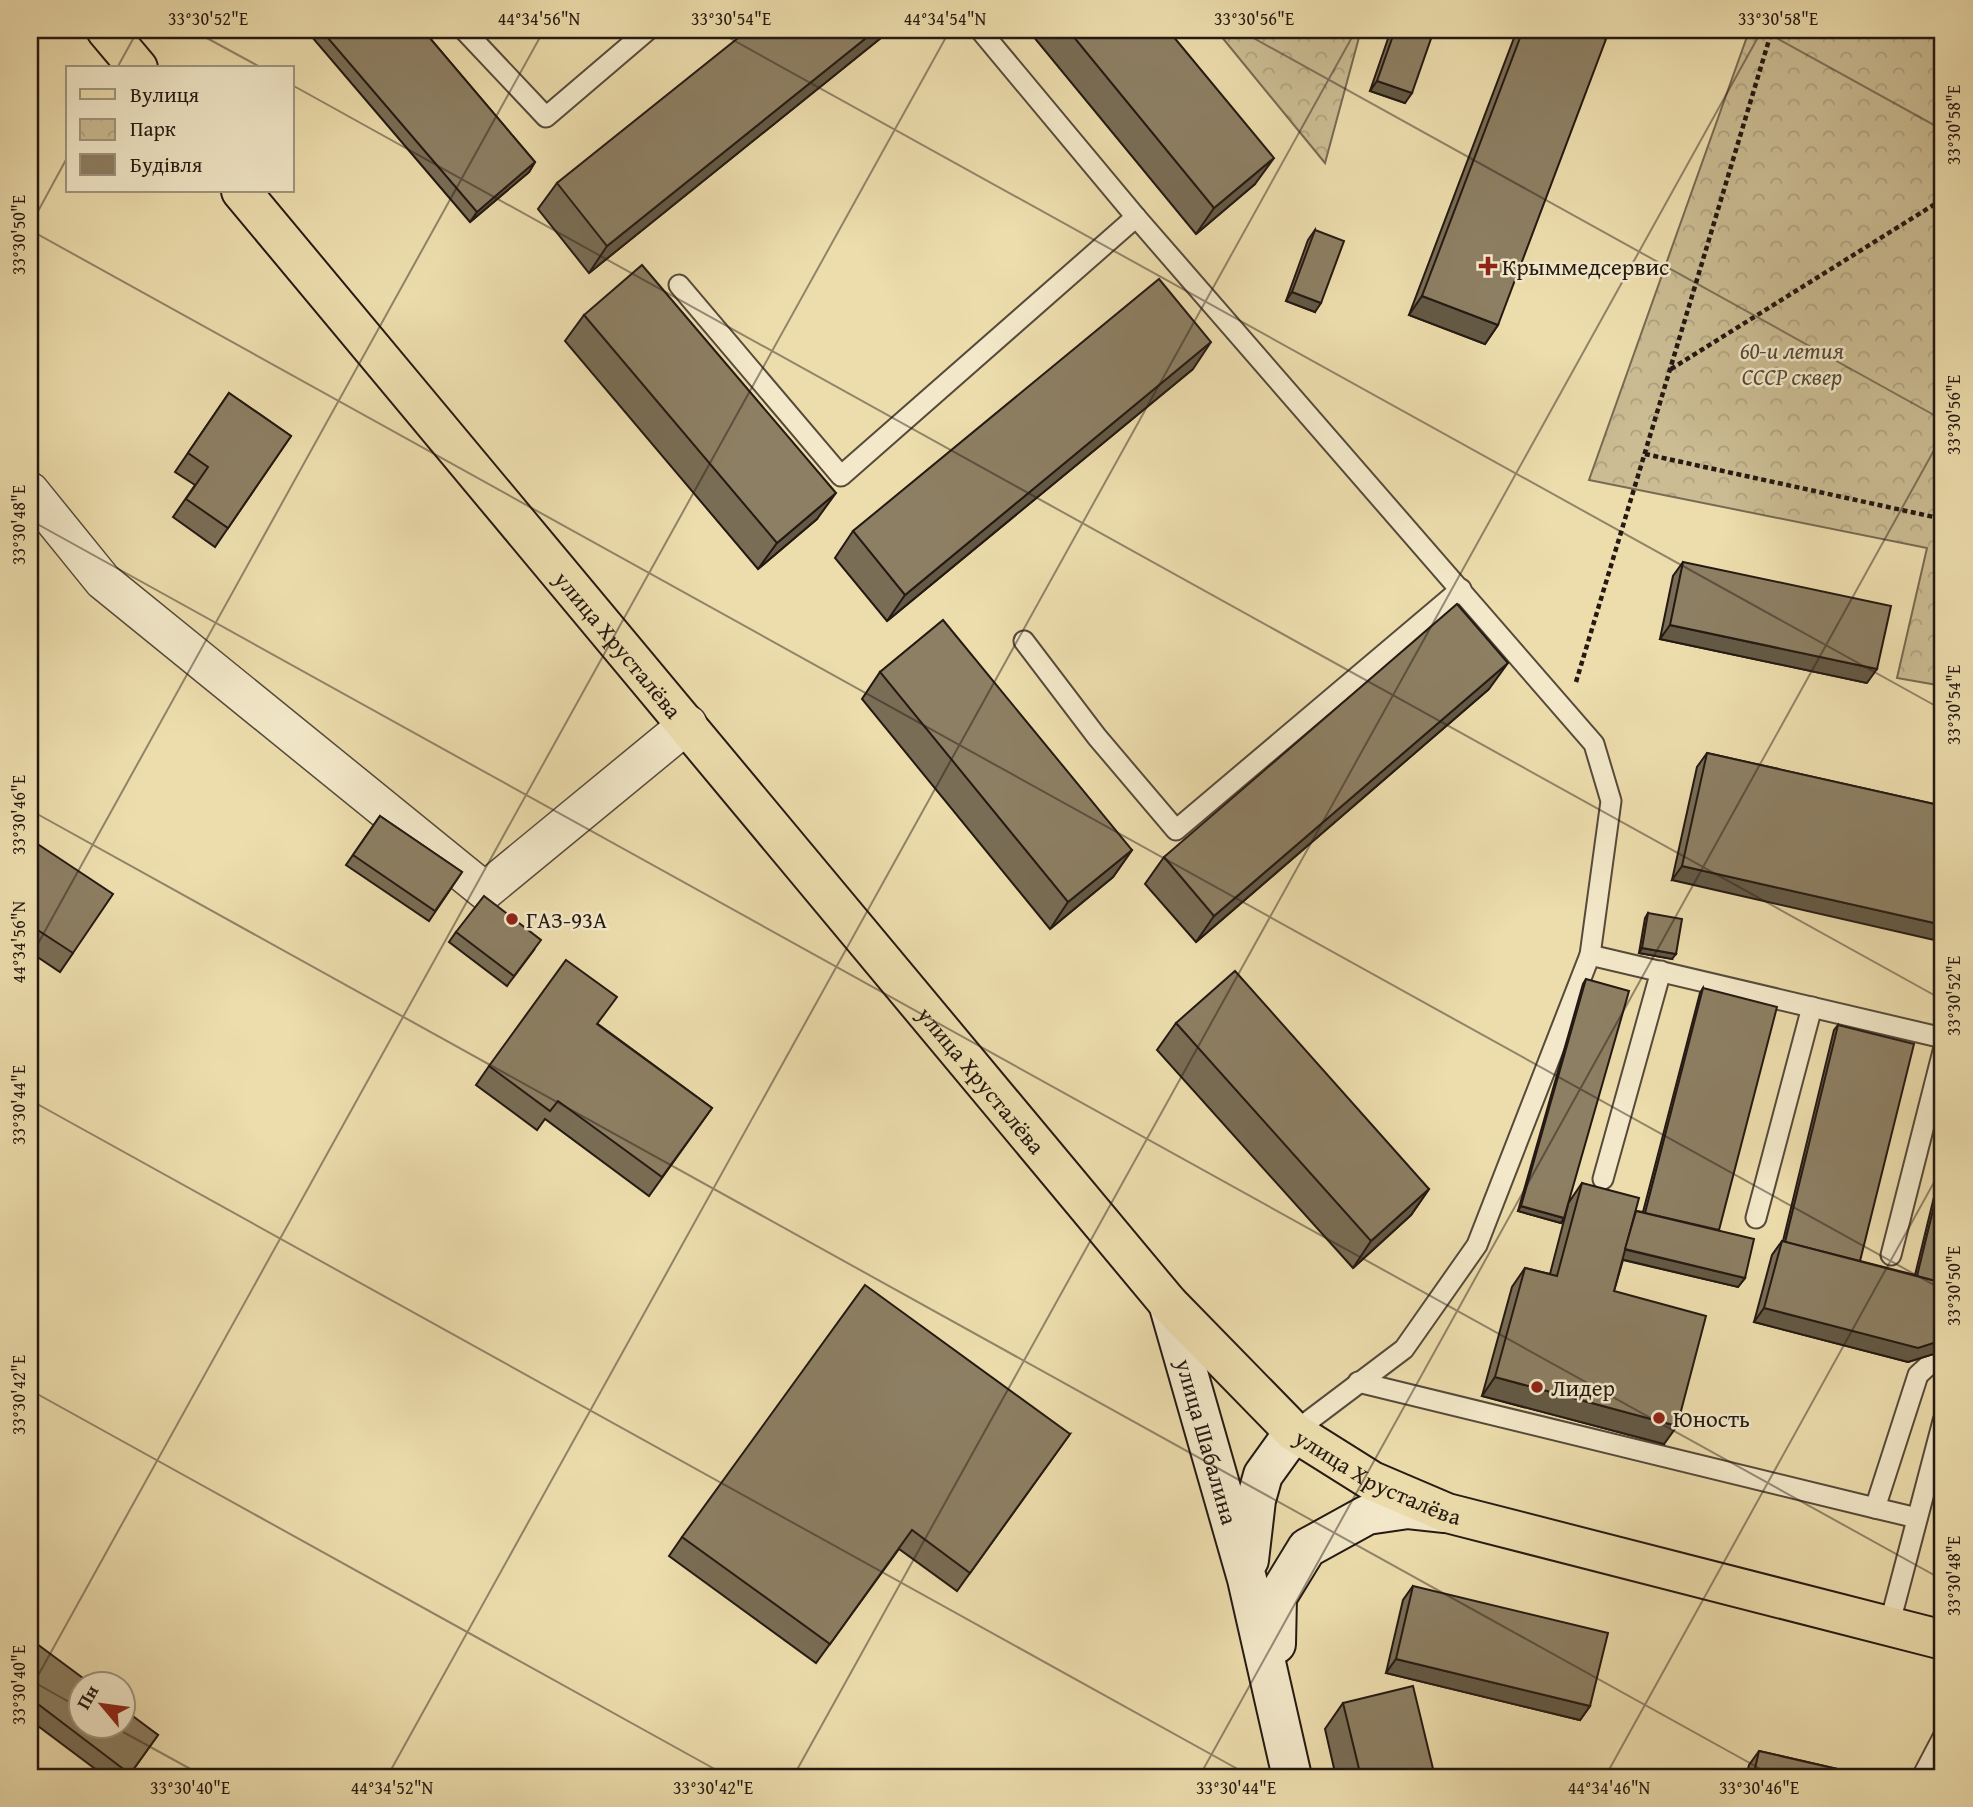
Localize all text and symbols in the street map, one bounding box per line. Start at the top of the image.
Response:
text: 33°30'52"E [168,5,248,32]
text: 44°34'56"N [498,5,581,32]
text: 33°30'54"E [691,5,771,32]
text: 44°34'54"N [904,5,987,32]
text: 33°30'56"E [1214,5,1294,32]
text: 33°30'58"E [1738,5,1818,32]
legend [66,66,294,192]
text: Вулиця [130,79,200,110]
text: 33°30'58"E [1940,85,1967,165]
text: Парк [130,113,176,144]
text: Будівля [130,149,203,180]
text: 33°30'50"E [5,195,32,275]
place label: Крыммедсервис [1502,250,1669,283]
marker: Крыммедсервис [1480,258,1496,274]
park label: 60-и летия СССР сквер [1740,334,1844,393]
text: 33°30'56"E [1940,375,1967,455]
text: 33°30'48"E [5,485,32,565]
street label: улица Хрусталёва [547,562,690,725]
text: 33°30'54"E [1940,665,1967,745]
text: 33°30'46"E [5,775,32,855]
text: 44°34'56"N [5,900,32,983]
place label: ГАЗ-93А [526,903,607,936]
marker: ГАЗ-93А [504,911,520,927]
text: 33°30'52"E [1940,956,1967,1036]
street label: улица Хрусталёва [910,998,1053,1161]
text: 33°30'44"E [5,1065,32,1145]
text: 33°30'50"E [1940,1246,1967,1326]
street label: улица Шабалина [1168,1354,1247,1528]
text: 33°30'42"E [5,1355,32,1435]
place label: Лидер [1551,1371,1615,1404]
marker: Лидер [1529,1379,1545,1395]
place label: Юность [1673,1402,1750,1435]
marker: Юность [1651,1410,1667,1426]
street label: улица Хрусталёва [1288,1420,1465,1532]
text: 33°30'48"E [1940,1536,1967,1616]
text: 33°30'40"E [5,1645,32,1725]
north arrow [66,1671,136,1741]
text: Пн [69,1679,105,1714]
text: 33°30'40"E [150,1774,230,1801]
text: 44°34'52"N [351,1774,434,1801]
text: 33°30'42"E [673,1774,753,1801]
text: 33°30'44"E [1196,1774,1276,1801]
text: 44°34'46"N [1568,1774,1651,1801]
text: 33°30'46"E [1719,1774,1799,1801]

